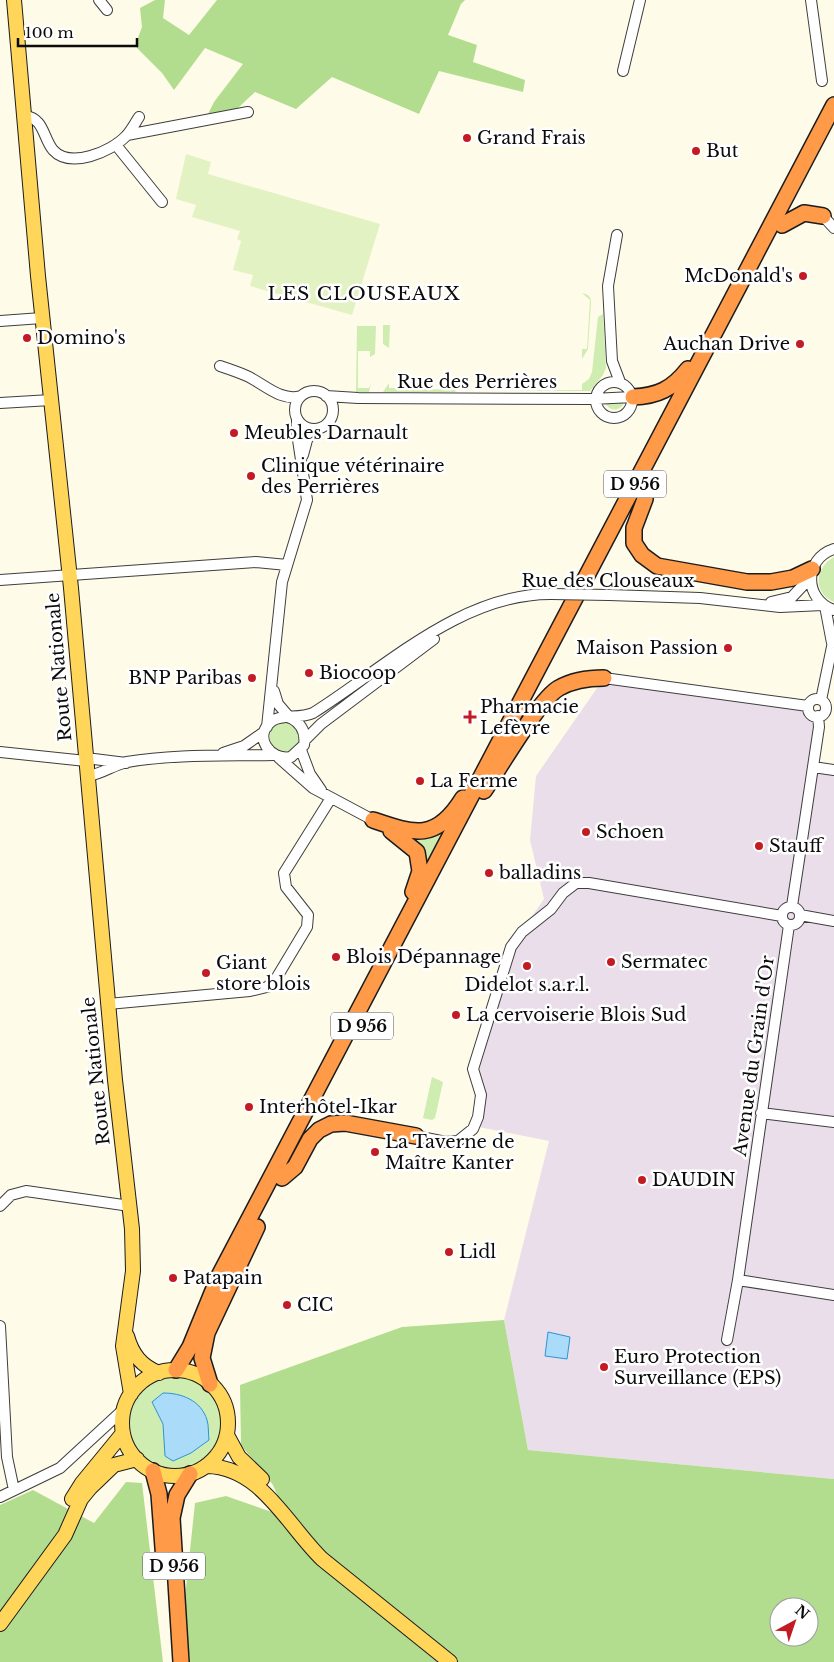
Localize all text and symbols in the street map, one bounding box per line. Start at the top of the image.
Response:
scale bar [18,15,136,47]
text: 100 m [25,23,74,42]
place label: Grand Frais [477,127,586,149]
marker: Grand Frais [461,132,473,144]
place label: But [706,140,739,162]
marker: But [690,145,702,157]
place label: McDonald's [684,265,793,287]
marker: McDonald's [797,270,809,282]
district label: LES CLOUSEAUX [267,282,461,305]
place label: Domino's [37,327,126,349]
marker: Domino's [21,332,33,344]
place label: Auchan Drive [662,333,790,355]
marker: Auchan Drive [794,338,806,350]
street label: Rue des Perrières [397,371,557,393]
place label: Meubles Darnault [244,422,408,444]
marker: Meubles Darnault [228,427,240,439]
place label: Clinique vétérinaire des Perrières [261,455,445,498]
marker: Clinique vétérinaire des Perrières [245,470,257,482]
road number: D 956 [604,470,666,498]
street label: Rue des Clouseaux [521,570,695,592]
street label: Route Nationale [42,592,76,742]
place label: Maison Passion [576,637,718,659]
marker: Maison Passion [722,642,734,654]
place label: Biocoop [319,662,396,684]
place label: BNP Paribas [128,667,242,689]
marker: Biocoop [303,667,315,679]
marker: BNP Paribas [246,672,258,684]
place label: Pharmacie Lefèvre [480,696,579,739]
marker: Pharmacie Lefèvre [464,711,476,723]
place label: La Ferme [430,770,518,792]
marker: La Ferme [414,775,426,787]
place label: Schoen [596,821,664,843]
marker: Schoen [580,826,592,838]
place label: Stauff [769,835,824,857]
marker: Stauff [753,840,765,852]
place label: balladins [498,862,581,884]
marker: balladins [483,867,495,879]
place label: Blois Dépannage [346,946,501,968]
marker: Blois Dépannage [330,951,342,963]
place label: Sermatec [621,951,708,973]
place label: Giant store blois [216,952,310,995]
street label: Avenue du Grain d'Or [729,954,779,1159]
marker: Sermatec [605,956,617,968]
marker: Didelot s.a.r.l. [521,960,533,972]
marker: Giant store blois [200,967,212,979]
place label: Didelot s.a.r.l. [464,974,590,996]
street label: Route Nationale [77,996,115,1146]
place label: La cervoiserie Blois Sud [466,1004,686,1026]
marker: La cervoiserie Blois Sud [450,1009,462,1021]
road number: D 956 [331,1012,393,1040]
place label: Interhôtel-Ikar [259,1096,397,1118]
marker: Interhôtel-Ikar [243,1101,255,1113]
place label: La Taverne de Maître Kanter [385,1131,515,1174]
marker: La Taverne de Maître Kanter [369,1146,381,1158]
place label: DAUDIN [652,1169,735,1191]
marker: DAUDIN [636,1174,648,1186]
place label: Lidl [459,1241,496,1263]
marker: Lidl [443,1246,455,1258]
place label: Patapain [183,1267,263,1289]
marker: Patapain [167,1272,179,1284]
place label: CIC [297,1294,333,1316]
marker: CIC [281,1299,293,1311]
place label: Euro Protection Surveillance (EPS) [614,1346,781,1389]
marker: Euro Protection Surveillance (EPS) [598,1361,610,1373]
road number: D 956 [143,1552,205,1580]
north arrow [769,1597,819,1647]
text: N [792,1601,813,1623]

